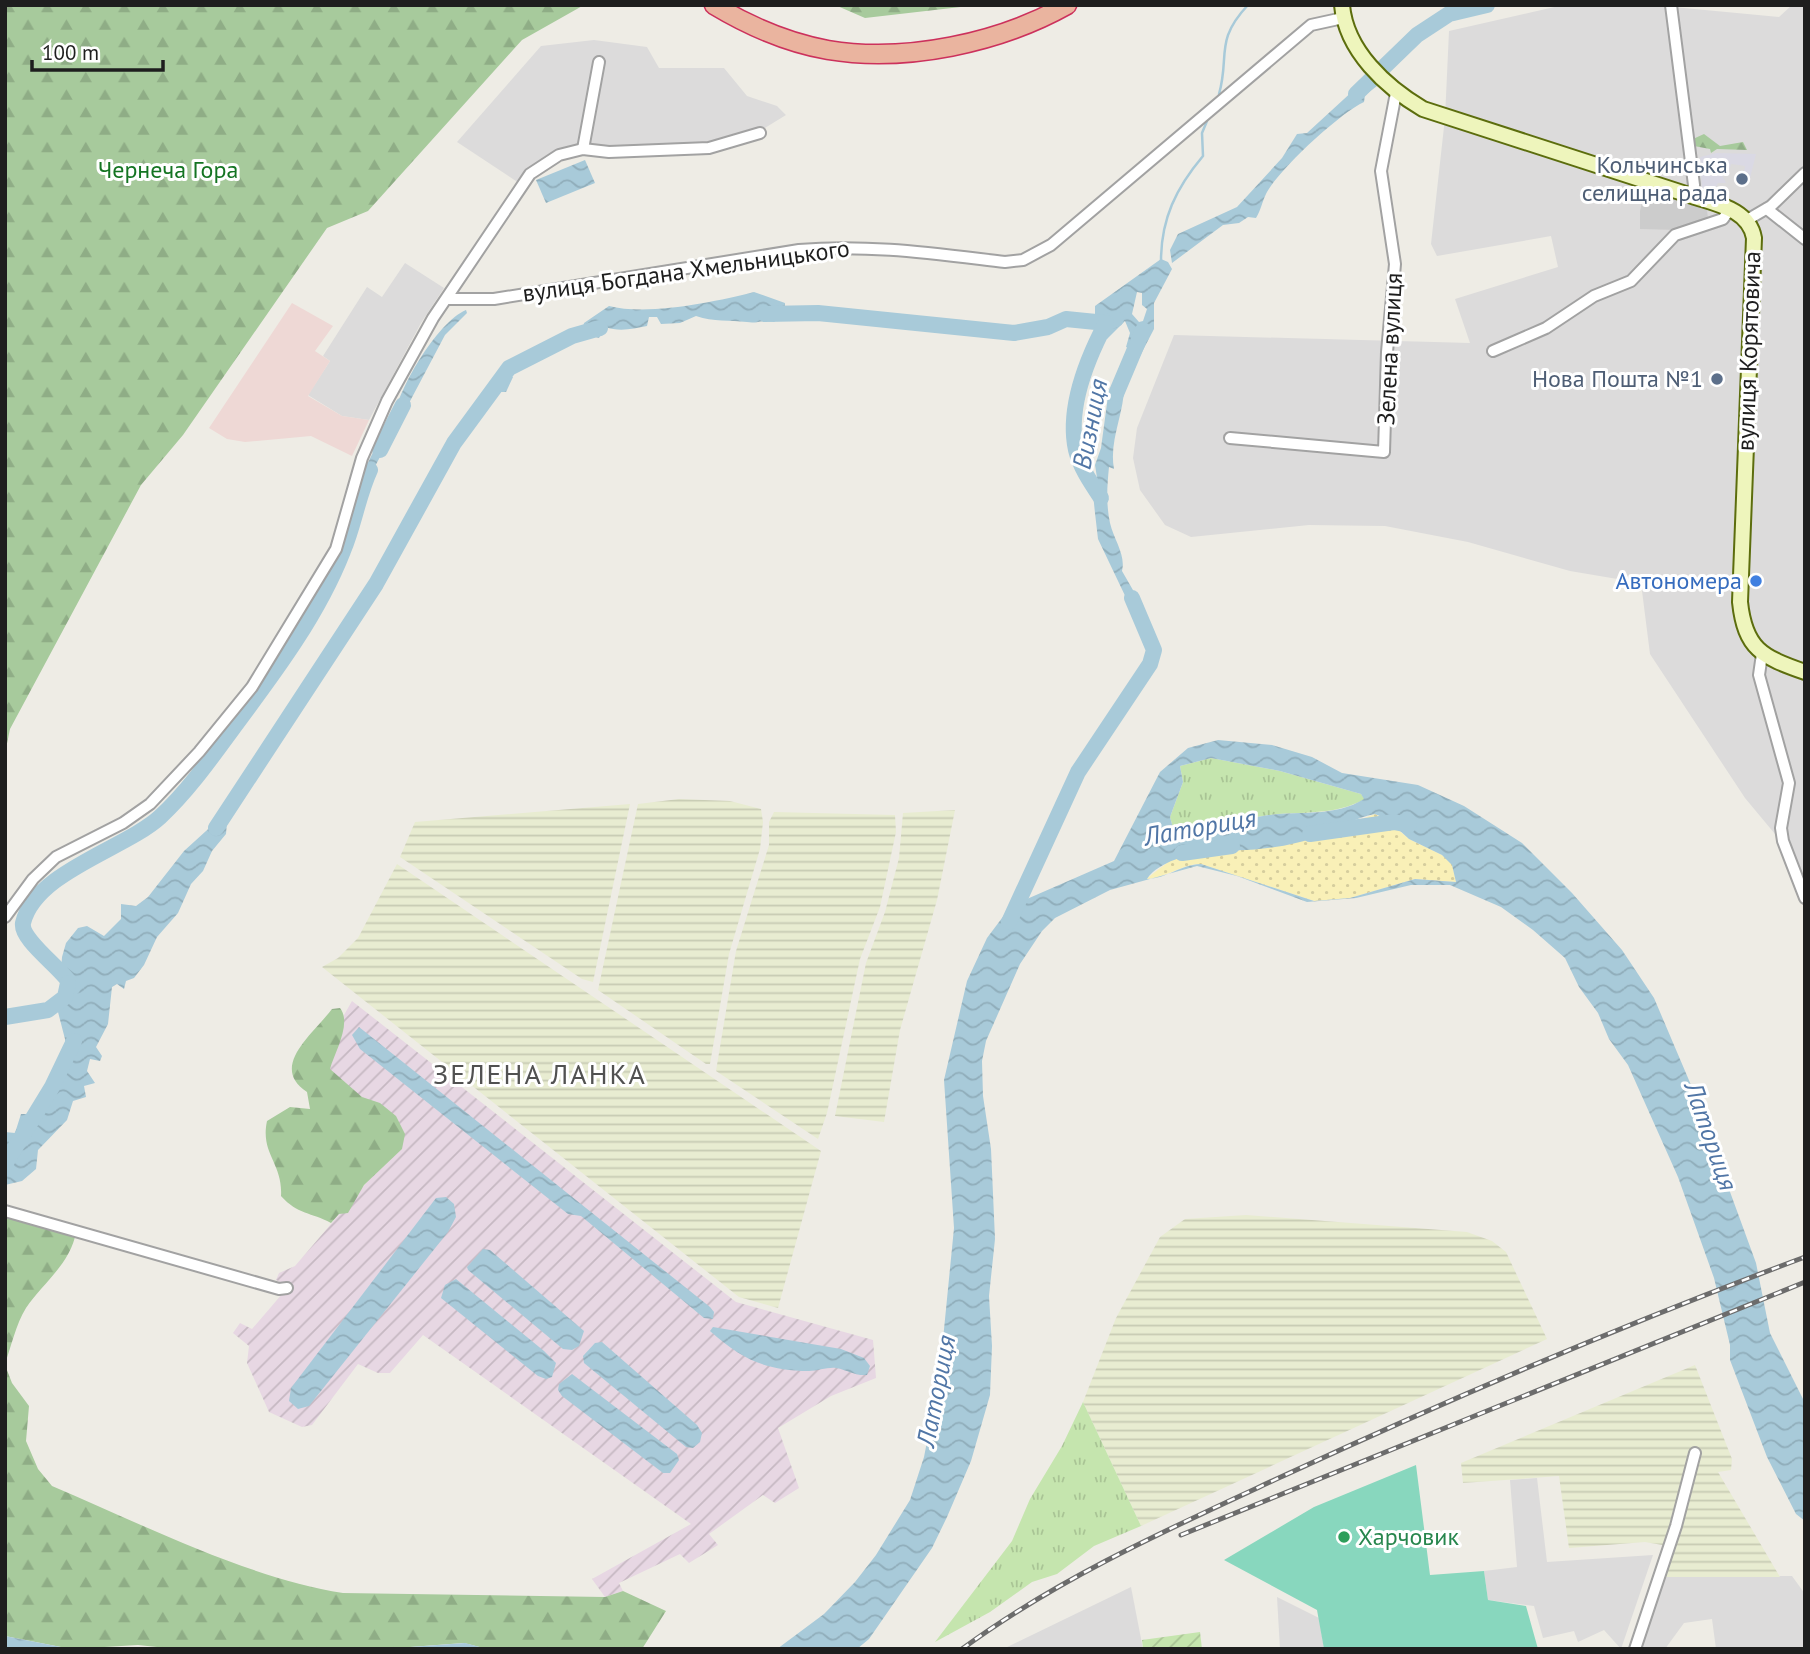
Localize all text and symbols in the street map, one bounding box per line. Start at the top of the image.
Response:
scale bar [32,28,163,72]
text: 100 m [42,39,99,66]
place label: Кольчинська селищна рада [1582,149,1728,208]
park label: Чернеча Гора [98,154,238,185]
marker: Кольчинська селищна рада [1734,171,1750,187]
street label: вулиця Богдана Хмельницького [520,232,851,309]
street label: вулиця Корятовича [1730,250,1767,452]
street label: Зелена вулиця [1370,272,1409,426]
place label: Нова Пошта №1 [1532,363,1703,394]
marker: Нова Пошта №1 [1709,371,1725,387]
water label: Визниця [1065,376,1114,472]
place label: Автономера [1616,565,1742,596]
marker: Автономера [1748,573,1764,589]
water label: Латориця [1139,800,1259,853]
district label: ЗЕЛЕНА ЛАНКА [433,1055,647,1092]
water label: Латориця [1677,1075,1746,1195]
water label: Латориця [908,1332,963,1452]
place label: Харчовик [1358,1521,1459,1552]
marker: Харчовик [1336,1529,1352,1545]

